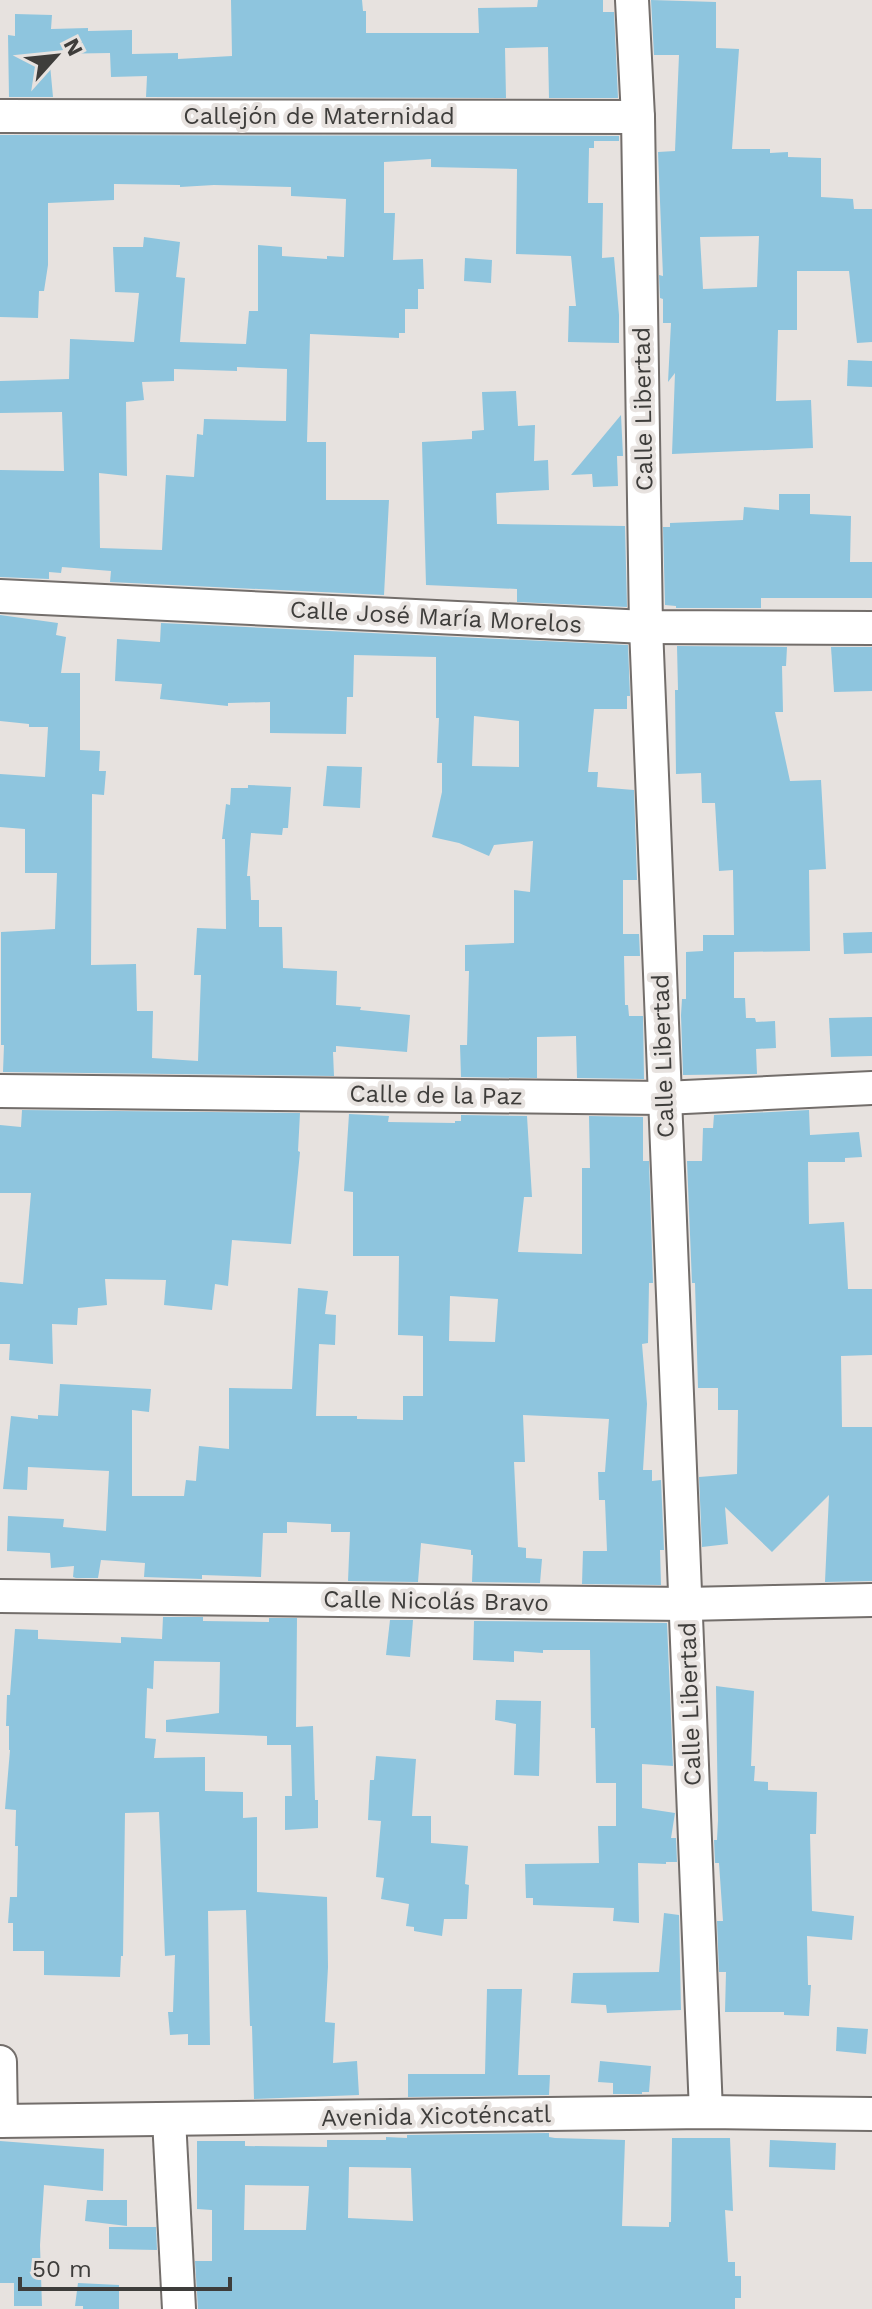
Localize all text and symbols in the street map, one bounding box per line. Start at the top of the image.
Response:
north arrow [16,16,96,96]
text: N [59,34,88,60]
street label: Callejón de Maternidad [183,102,455,130]
street label: Calle Libertad [628,327,658,491]
street label: Calle José María Morelos [289,595,583,639]
street label: Calle Libertad [646,973,680,1139]
street label: Calle de la Paz [349,1079,523,1111]
street label: Calle Nicolás Bravo [323,1585,549,1617]
street label: Calle Libertad [673,1621,707,1787]
street label: Avenida Xicoténcatl [321,2100,552,2132]
scale bar [20,2241,230,2291]
text: 50 m [32,2255,92,2283]

